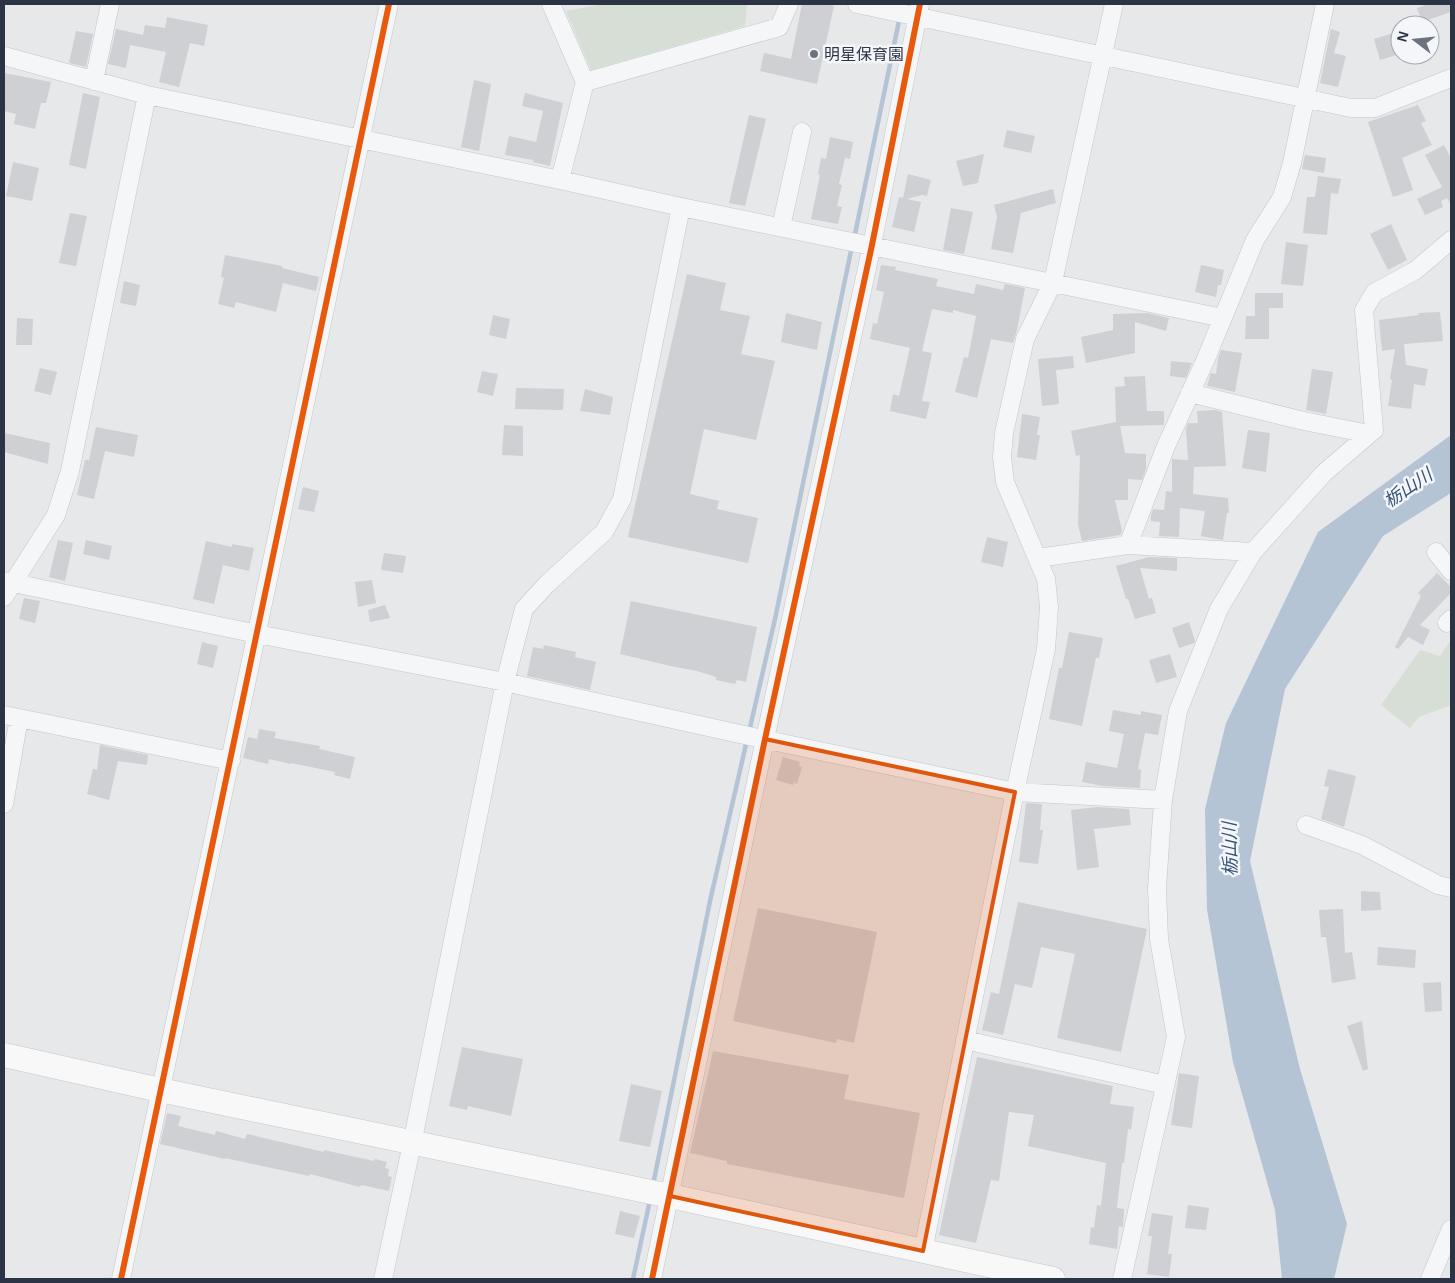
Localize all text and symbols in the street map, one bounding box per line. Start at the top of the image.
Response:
north arrow [1390,15,1440,65]
text: N [1393,29,1412,43]
place label: 明星保育園 [824,46,904,63]
marker: 明星保育園 [808,48,820,60]
water label: 栃山川 [1380,463,1438,511]
water label: 栃山川 [1219,820,1240,876]

